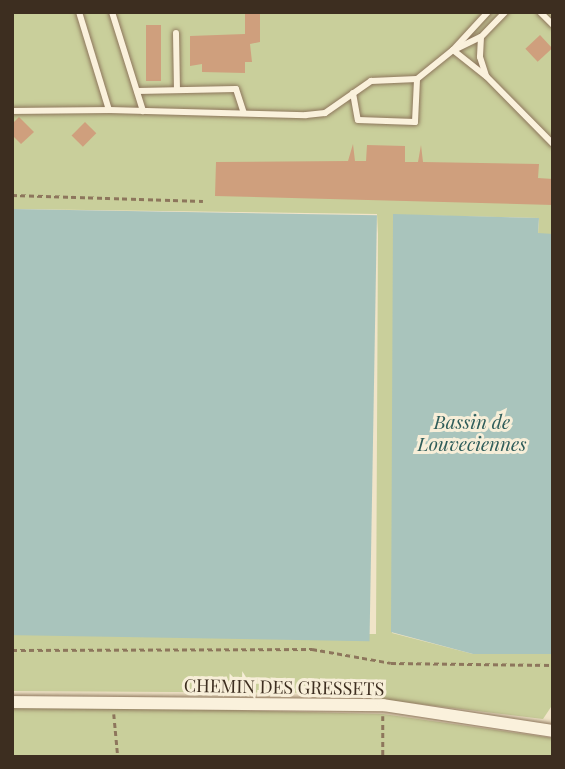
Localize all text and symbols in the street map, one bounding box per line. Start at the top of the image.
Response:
water label: Bassin de Louveciennes [418,411,526,455]
street label: CHEMIN DES GRESSETS [184,674,384,700]

